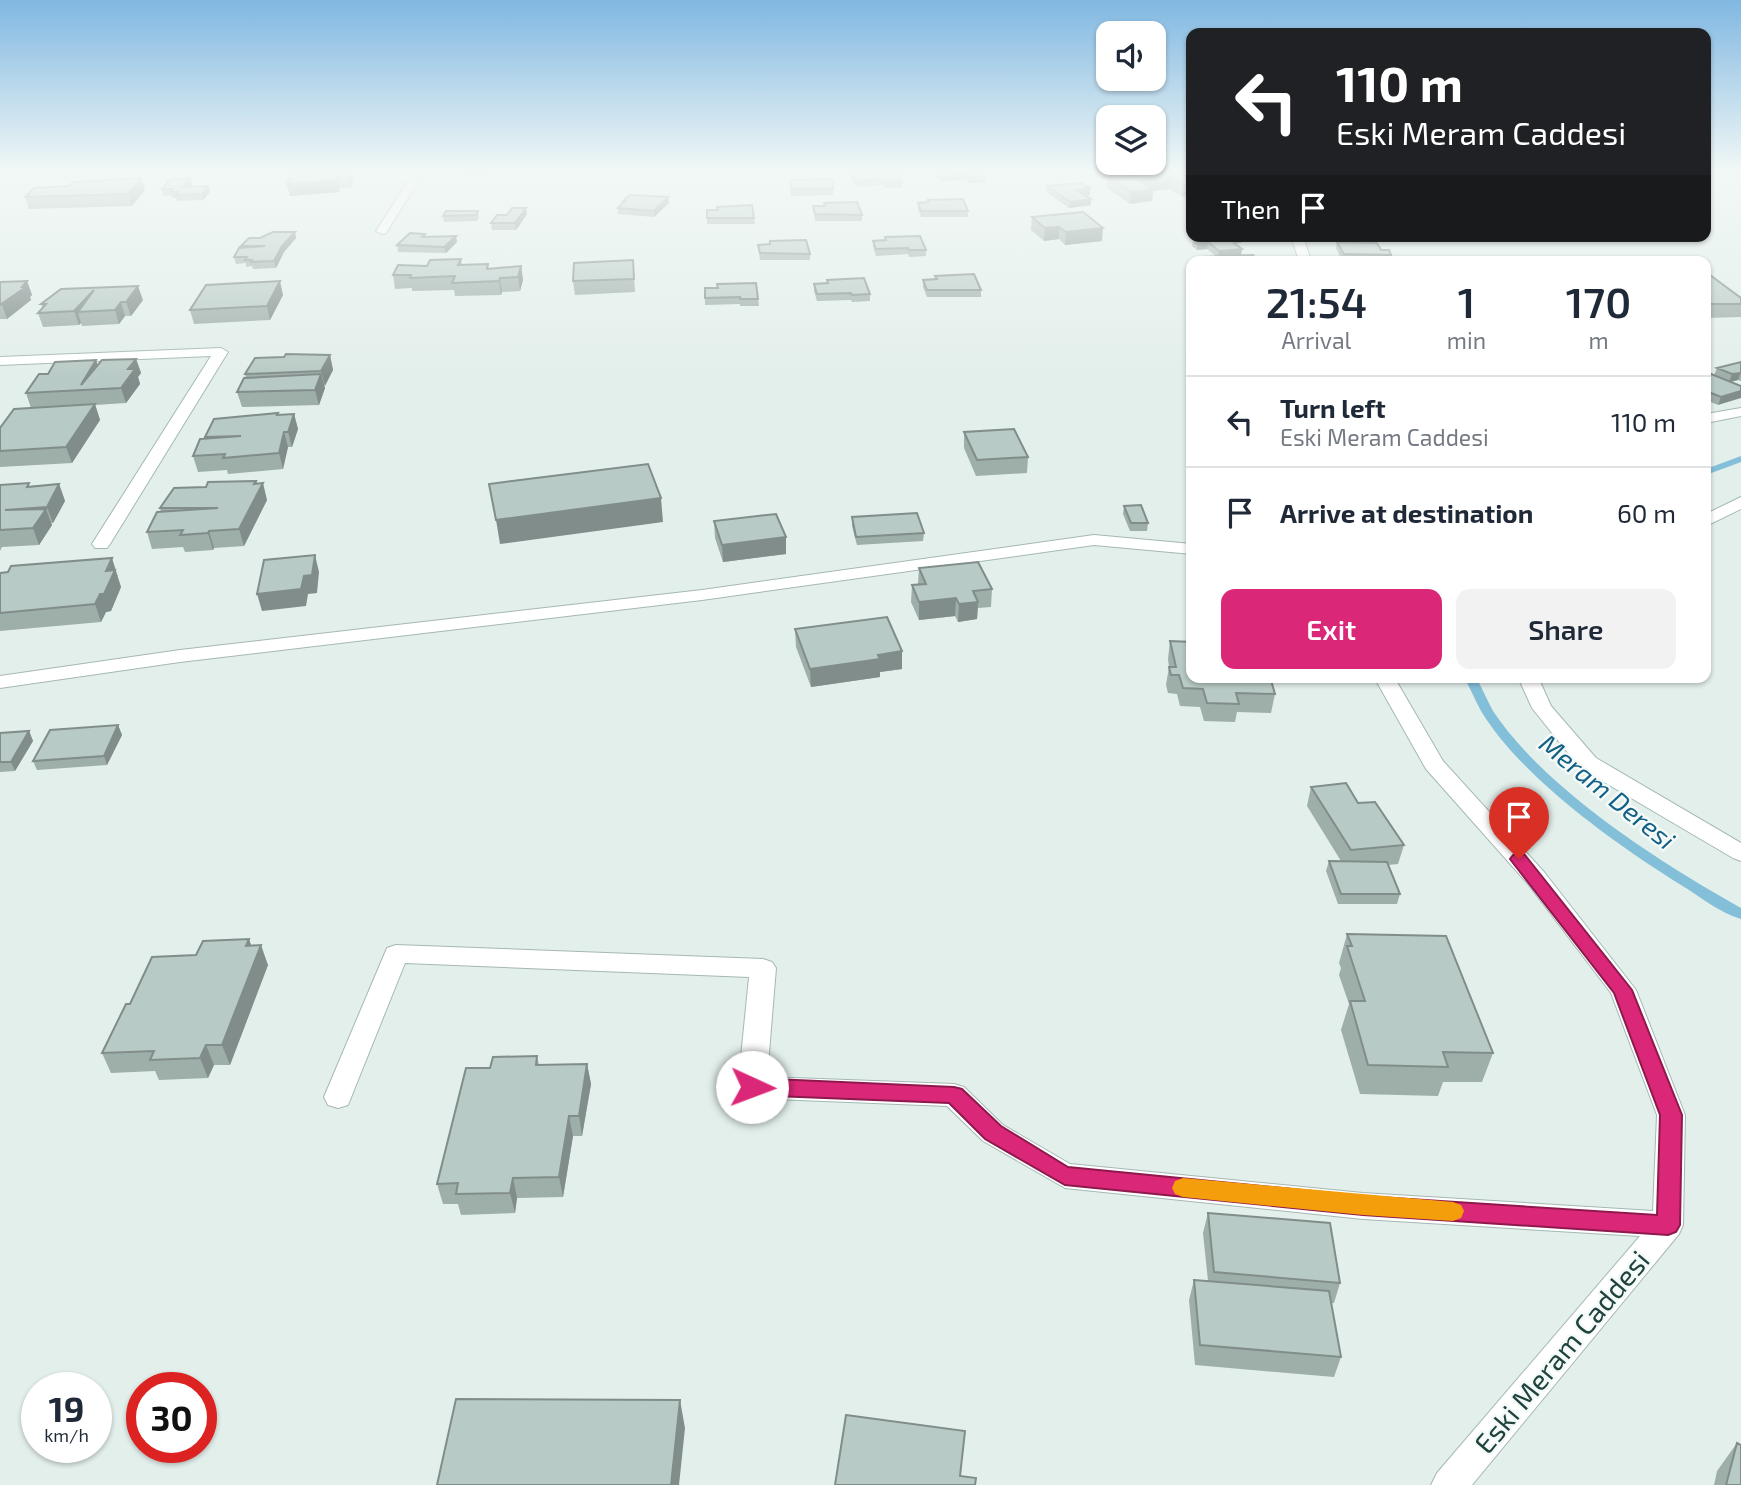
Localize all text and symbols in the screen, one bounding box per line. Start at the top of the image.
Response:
map controls [1096,21,1166,175]
button: sound [1096,21,1166,91]
text: 110 m [1336,53,1463,112]
icon: left [1221,56,1312,147]
button: layers [1096,105,1166,175]
text: Eski Meram Caddesi [1336,113,1626,151]
icon: arrive [1294,189,1332,227]
text: Then [1221,193,1280,224]
text: 21:54 [1266,276,1367,326]
text: 1 [1458,276,1475,326]
text: 170 [1566,276,1631,326]
text: Arrival [1281,326,1351,354]
text: min [1447,326,1486,354]
text: m [1588,326,1609,354]
text: Turn left [1280,392,1386,423]
icon: left [1221,403,1259,441]
text: 110 m [1611,406,1676,437]
text: Eski Meram Caddesi [1280,423,1489,451]
icon: arrive [1221,494,1259,532]
text: Arrive at destination [1280,497,1533,528]
text: 60 m [1617,497,1676,528]
button: Exit [1221,589,1442,669]
button: Share [1456,589,1676,669]
water label: Meram Deresi [1534,727,1682,855]
pin [1489,787,1549,859]
icon: arrive [1500,798,1538,836]
position arrow [715,1050,789,1124]
street label: Eski Meram Caddesi [1467,1243,1656,1460]
speed limit sign: 30 [126,1372,217,1463]
text: 19 [49,1387,84,1429]
text: km/h [44,1424,89,1446]

